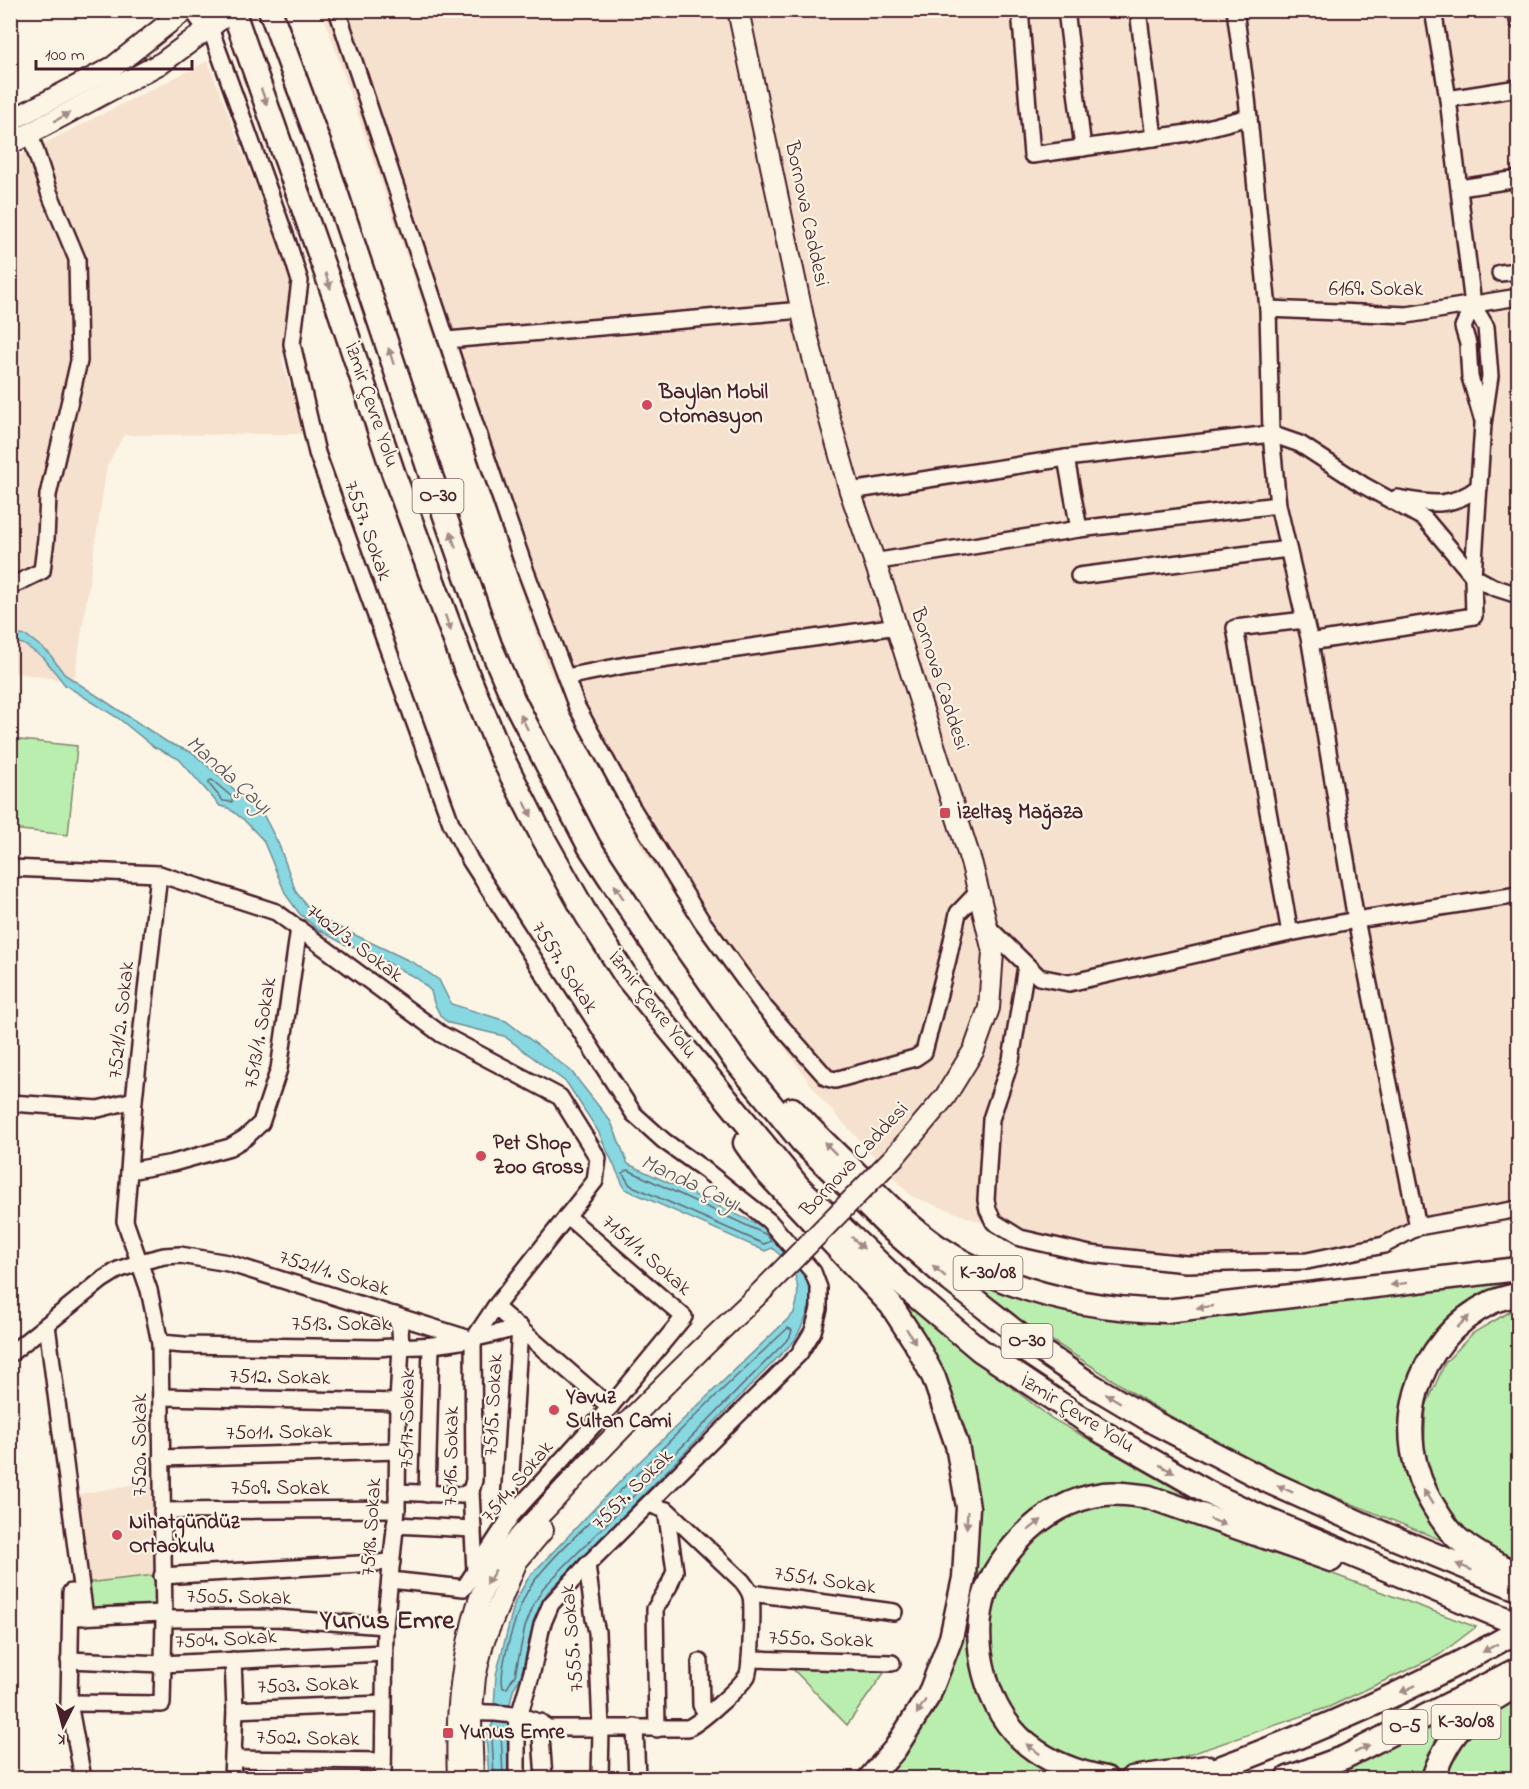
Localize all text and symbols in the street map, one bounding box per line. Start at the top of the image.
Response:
scale bar [36,33,192,71]
text: 100 m [45,43,85,69]
one-way arrow [259,88,269,106]
one-way arrow [54,112,71,122]
street label: Bornova Caddesi [776,138,836,289]
one-way arrow [324,272,334,290]
street label: 6169. Sokak [1329,275,1424,305]
street label: İzmir Çevre Yolu [336,338,406,472]
one-way arrow [385,347,395,365]
place label: Baylan Mobil Otomasyon [658,378,769,434]
marker: Baylan Mobil Otomasyon [640,398,654,412]
street label: 7557. Sokak [335,477,399,586]
road number: O-30 [412,479,464,513]
one-way arrow [448,531,458,549]
street label: Bornova Caddesi [902,603,976,754]
one-way arrow [444,614,453,632]
one-way arrow [520,713,529,730]
water label: Manda Çayı [178,729,279,824]
place label: İzeltaş Mağaza [957,798,1083,830]
one-way arrow [523,800,533,818]
marker: İzeltaş Mağaza [938,806,952,820]
one-way arrow [614,884,625,900]
street label: 7402/3. Sokak [299,897,410,991]
street label: 7557. Sokak [523,916,605,1021]
street label: İzmir Çevre Yolu [600,944,704,1066]
street label: 7521/2. Sokak [101,959,143,1080]
street label: 7513/1. Sokak [236,974,286,1091]
street label: Bornova Caddesi [793,1096,916,1225]
place label: Pet Shop Zoo Gross [493,1129,584,1183]
one-way arrow [824,1141,838,1155]
water label: Manda Çayı [635,1147,746,1221]
marker: Pet Shop Zoo Gross [474,1149,488,1163]
street label: 7151/1. Sokak [595,1209,698,1304]
one-way arrow [851,1236,865,1250]
street label: 7521/1. Sokak [275,1243,394,1305]
road number: K-30/08 [954,1256,1022,1290]
one-way arrow [932,1265,947,1278]
one-way arrow [1389,1279,1408,1289]
one-way arrow [1196,1302,1215,1312]
street label: 7513. Sokak [291,1310,391,1340]
one-way arrow [1455,1316,1470,1329]
road number: O-30 [1002,1324,1052,1358]
one-way arrow [905,1327,916,1344]
street label: 7515. Sokak [476,1352,512,1457]
street label: 7512. Sokak [229,1362,331,1394]
street label: İzmir Çevre Yolu [1014,1367,1140,1461]
street label: 7517. Sokak [392,1368,424,1469]
place label: Yavuz Sultan Cami [565,1383,672,1437]
street label: 7520. Sokak [126,1393,156,1497]
one-way arrow [1104,1393,1121,1403]
marker: Yavuz Sultan Cami [547,1403,561,1417]
street label: 7516. Sokak [436,1405,468,1506]
street label: 75011. Sokak [226,1417,333,1449]
street label: 7514. Sokak [475,1434,562,1530]
street label: 7557. Sokak [585,1442,681,1538]
one-way arrow [1159,1464,1176,1474]
street label: 7509. Sokak [230,1474,330,1504]
street label: 7518. Sokak [354,1476,390,1577]
one-way arrow [1276,1484,1294,1494]
one-way arrow [1423,1489,1434,1506]
place label: Nihatgündüz Ortaokulu [129,1508,241,1562]
one-way arrow [962,1510,971,1529]
one-way arrow [1209,1517,1227,1527]
one-way arrow [1027,1518,1043,1531]
marker: Nihatgündüz Ortaokulu [110,1528,124,1542]
street label: 7551. Sokak [772,1559,879,1603]
one-way arrow [1455,1562,1473,1572]
one-way arrow [486,1569,496,1586]
street label: 7505. Sokak [186,1582,292,1614]
street label: 7555. Sokak [553,1582,593,1693]
district label: Yunus Emre [319,1602,455,1641]
street label: 7504. Sokak [175,1622,278,1658]
street label: 7550. Sokak [768,1623,875,1657]
one-way arrow [1481,1643,1498,1653]
street label: 7503. Sokak [257,1669,360,1703]
one-way arrow [1399,1684,1417,1694]
north arrow [33,1696,93,1756]
one-way arrow [916,1699,927,1715]
road number: K-30/08 [1432,1705,1500,1739]
road number: O-5 [1382,1710,1428,1744]
place label: Yunus Emre [459,1718,565,1748]
street label: 7502. Sokak [256,1723,361,1755]
text: K [55,1726,67,1751]
marker: Yunus Emre [441,1726,455,1740]
one-way arrow [1026,1743,1041,1755]
one-way arrow [1353,1744,1370,1753]

